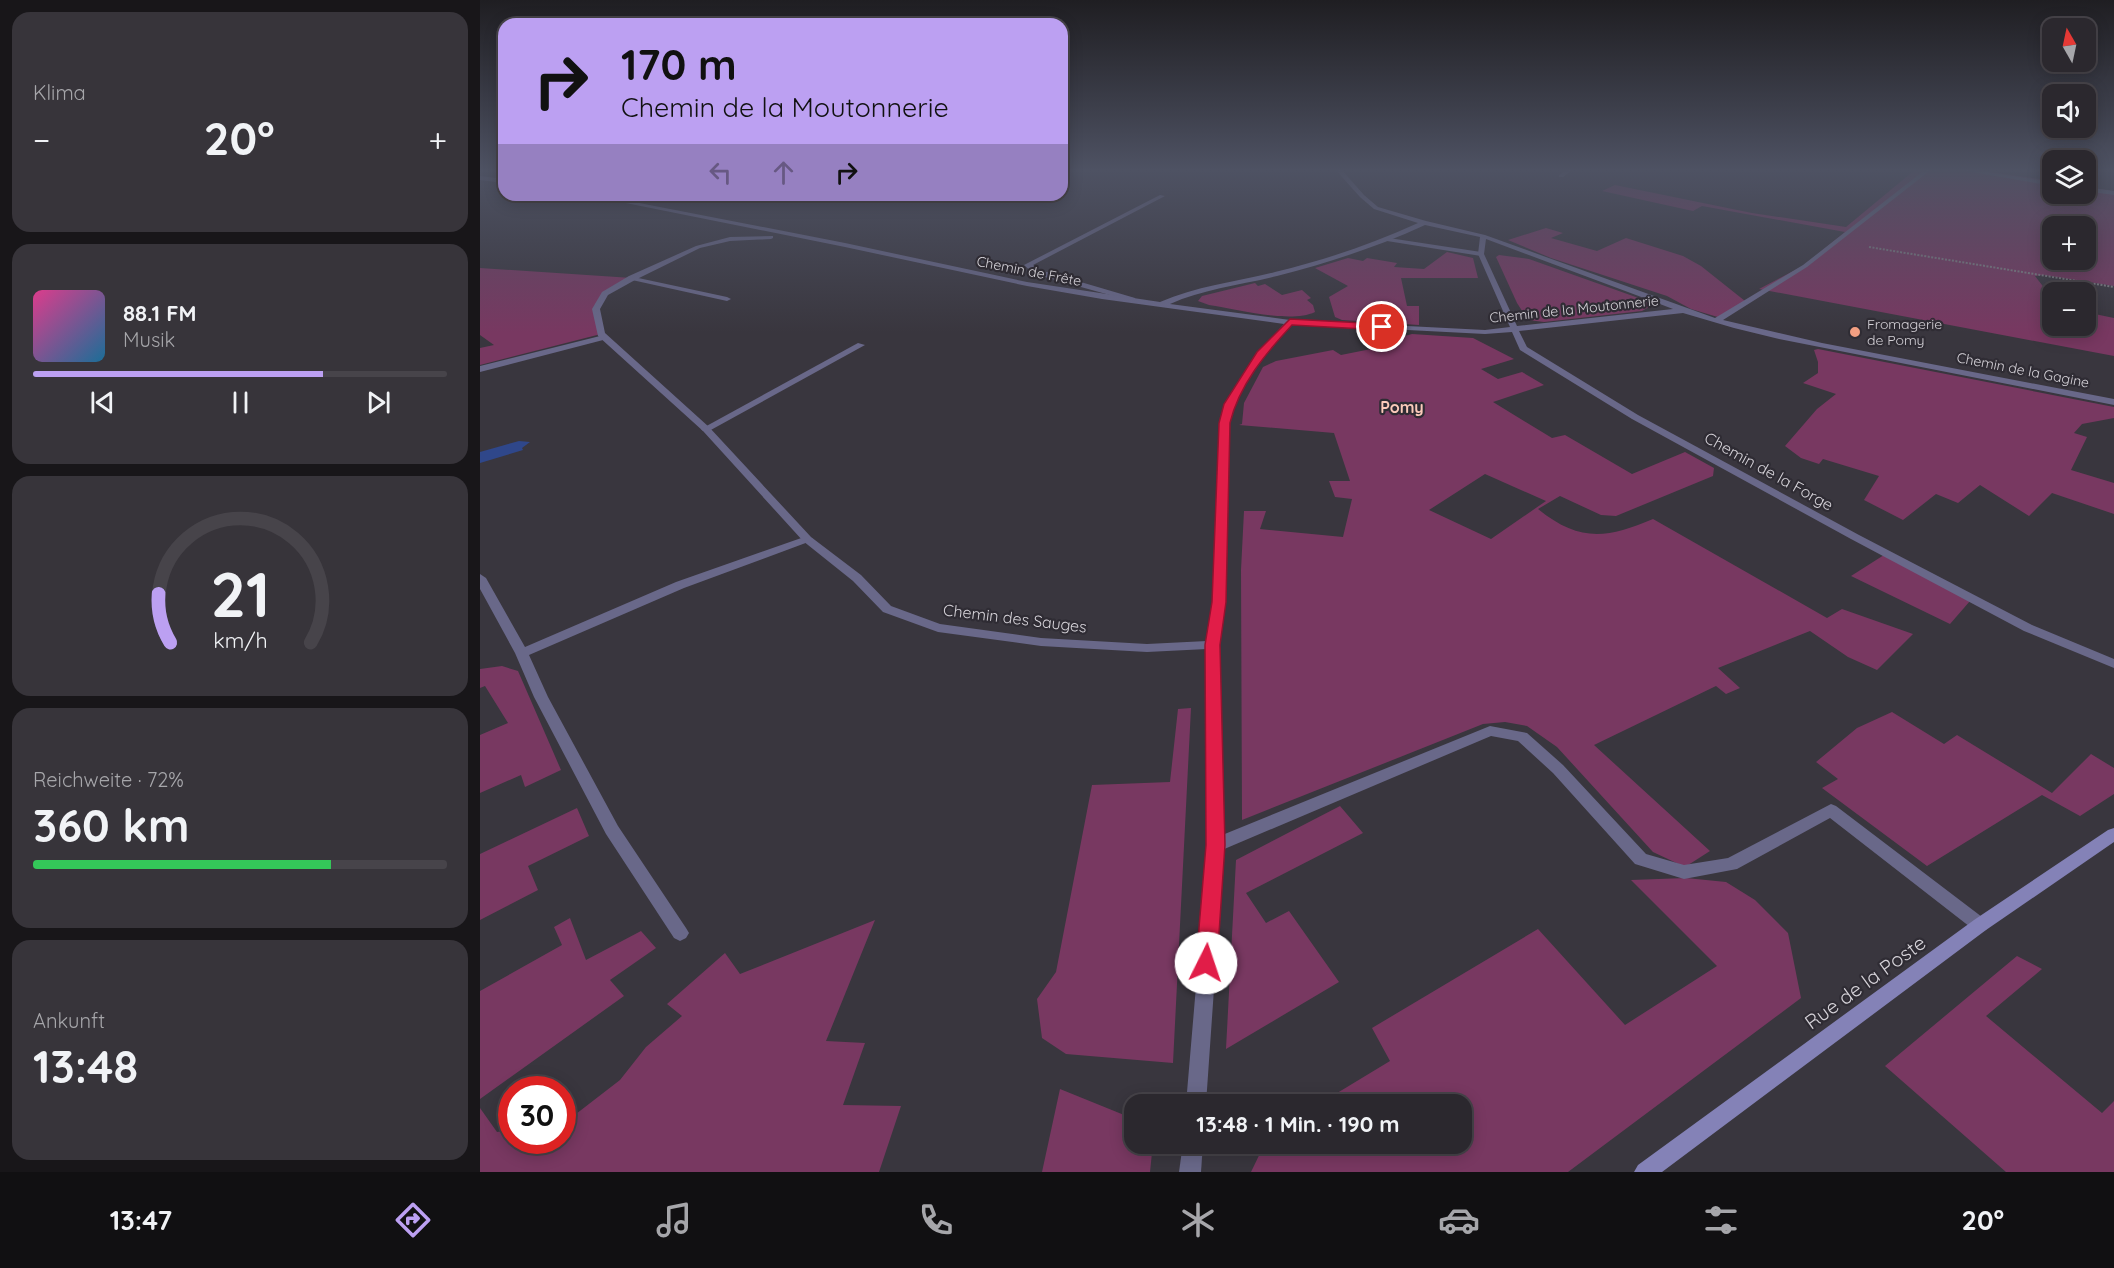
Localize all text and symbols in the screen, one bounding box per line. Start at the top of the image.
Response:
north arrow [2042,18,2096,72]
map controls [2042,18,2096,336]
text: 170 m [621,38,737,91]
icon: right [522,42,600,120]
text: Klima [33,80,86,105]
button: sound [2042,84,2096,138]
text: Chemin de la Moutonnerie [621,90,949,124]
text: 20° [204,110,275,166]
text: − [33,119,50,160]
text: + [428,119,447,160]
button: layers [2042,150,2096,204]
icon: left [704,156,737,189]
icon: ahead [767,156,800,189]
icon: right [830,156,863,189]
button: + [2042,216,2096,270]
street label: Chemin de Frête [975,252,1083,290]
button: − [2042,282,2096,336]
street label: Chemin de la Moutonnerie [1489,291,1660,327]
text: 88.1 FM [123,299,197,327]
pin [1356,301,1407,352]
icon: arrive [1365,310,1398,343]
place label: Fromagerie de Pomy [1867,315,1942,349]
marker: Fromagerie de Pomy [1848,325,1862,339]
text: Musik [123,327,175,352]
street label: Chemin de la Gagine [1955,348,2091,392]
icon: previous [86,386,119,419]
icon: pause [224,386,257,419]
icon: next [362,386,395,419]
district label: Pomy [1380,397,1424,417]
street label: Chemin de la Forge [1701,427,1837,515]
text: 21 [210,555,270,633]
street label: Chemin des Sauges [942,599,1088,637]
text: km/h [213,627,267,653]
text: Reichweite · 72% [33,767,184,792]
text: 360 km [33,797,189,853]
street label: Rue de la Poste [1800,930,1930,1034]
position arrow [1174,931,1238,995]
text: Ankunft [33,1008,105,1033]
text: 13:48 [33,1038,138,1094]
speed limit sign: 30 [498,1076,576,1154]
text: 13:48 · 1 Min. · 190 m [1196,1110,1400,1138]
icon: directions [392,1199,434,1241]
icon: music [653,1199,695,1241]
icon: phone [915,1199,957,1241]
icon: climate [1177,1199,1219,1241]
icon: car [1438,1199,1480,1241]
icon: filters [1700,1199,1742,1241]
text: 13:47 [110,1203,172,1237]
text: 20° [1962,1203,2004,1237]

